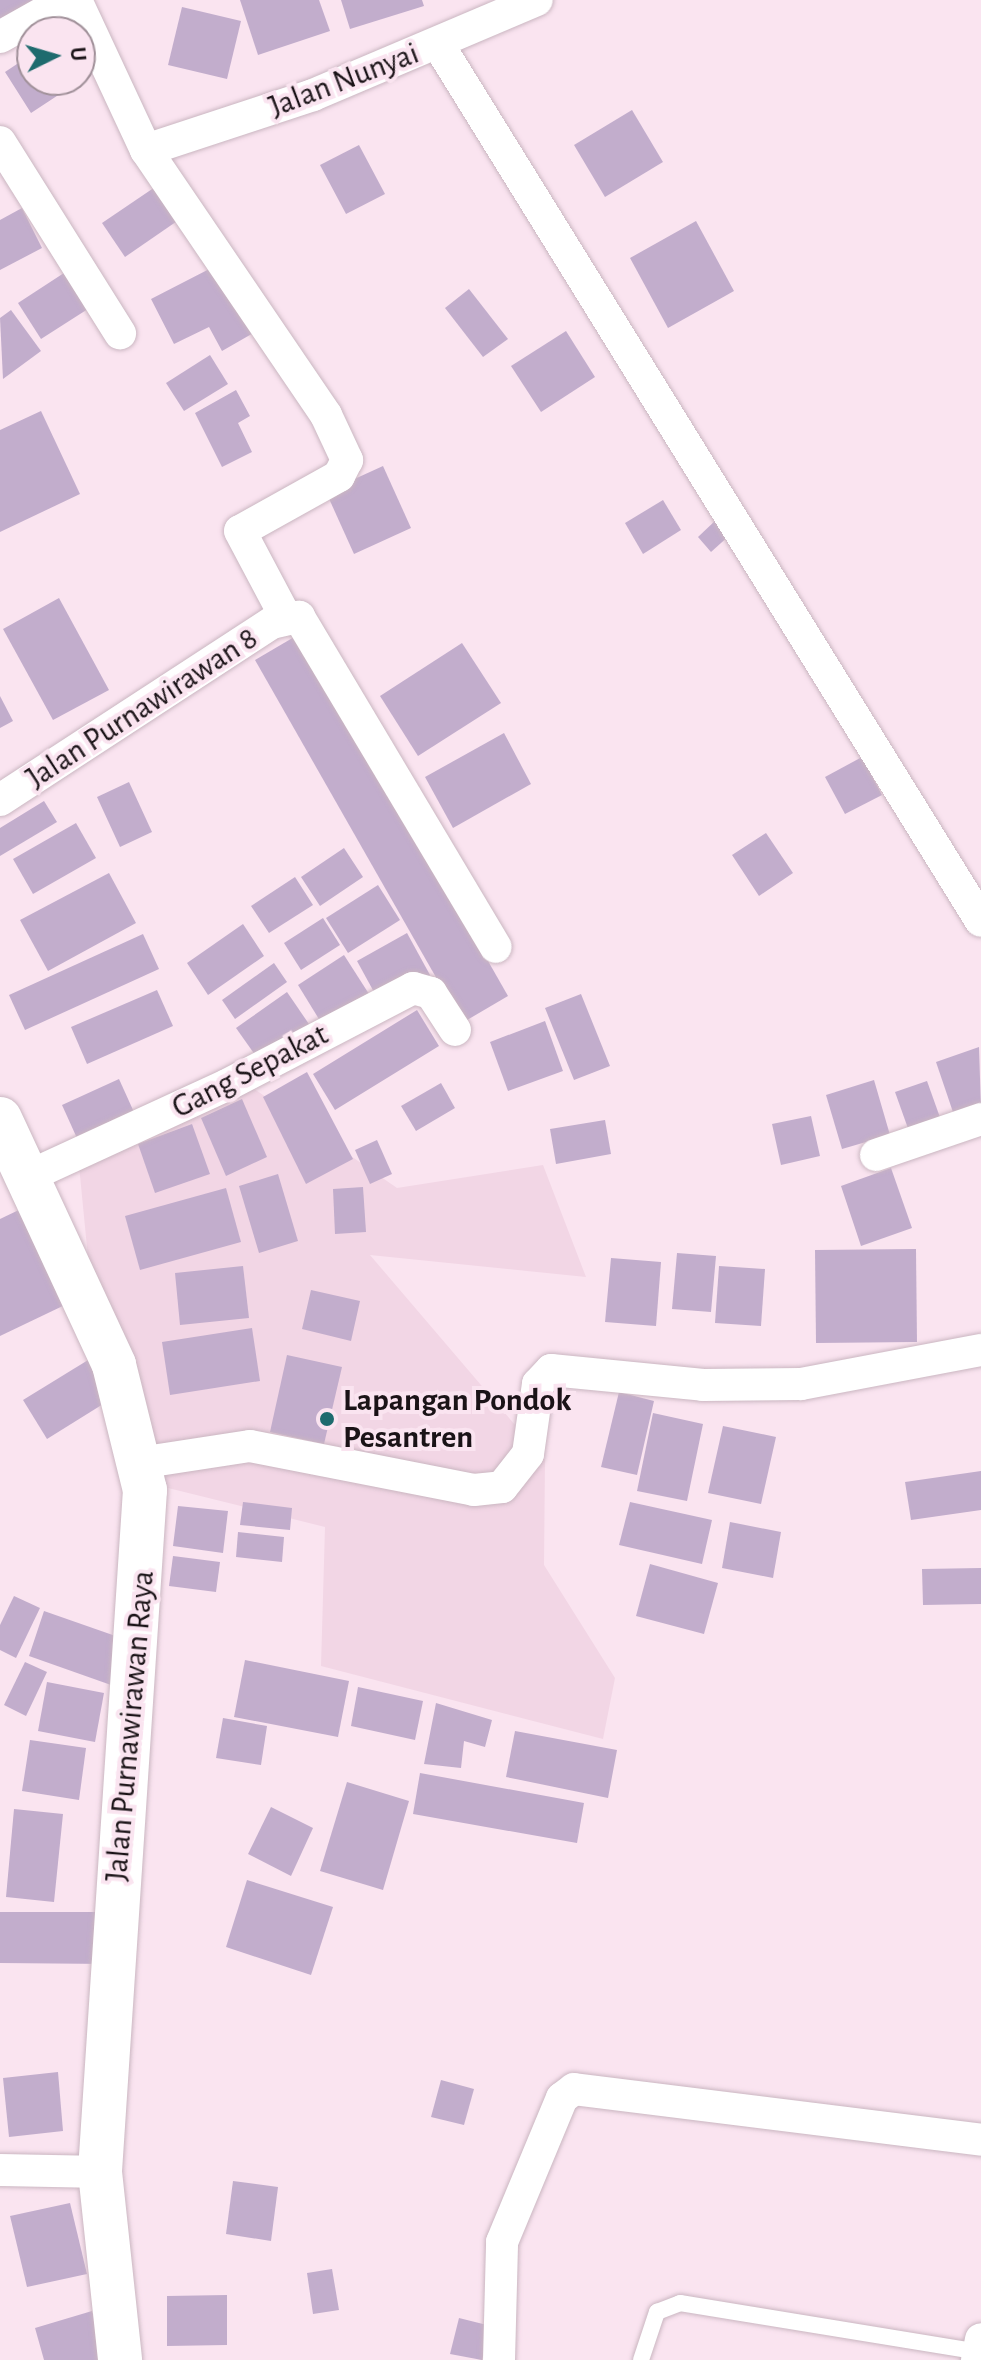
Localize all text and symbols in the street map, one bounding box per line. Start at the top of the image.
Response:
north arrow [16,16,96,96]
street label: Jalan Nunyai [264,34,424,126]
text: U [66,46,89,62]
street label: Jalan Purnawirawan 8 [19,619,265,797]
street label: Gang Sepakat [166,1015,334,1127]
place label: Lapangan Pondok Pesantren [343,1382,571,1457]
marker: Lapangan Pondok Pesantren [318,1410,336,1428]
street label: Jalan Purnawirawan Raya [97,1569,163,1883]

